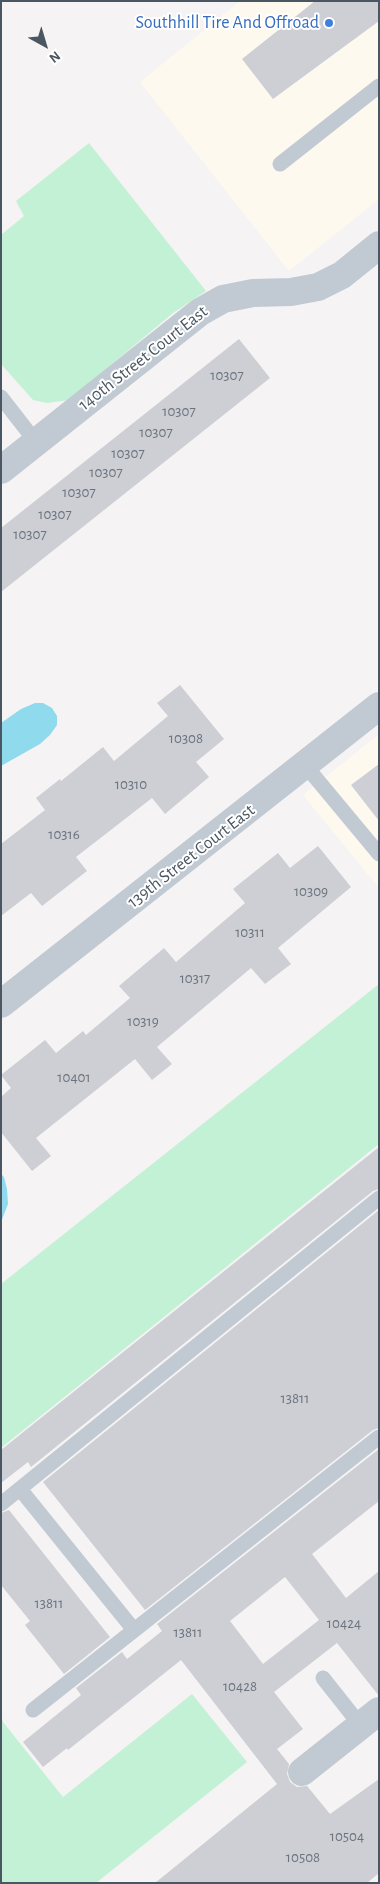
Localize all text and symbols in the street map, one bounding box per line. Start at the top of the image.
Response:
place label: Southhill Tire And Offroad [136,12,319,34]
marker: Southhill Tire And Offroad [323,17,335,29]
north arrow [20,20,70,70]
text: N [46,48,63,65]
street label: 140th Street Court East [74,301,212,415]
house number: 10307 [210,366,244,384]
house number: 10307 [162,402,196,420]
house number: 10307 [139,423,173,441]
house number: 10307 [111,444,145,462]
house number: 10307 [89,463,123,481]
house number: 10307 [62,483,96,501]
house number: 10307 [38,505,72,523]
house number: 10307 [13,525,47,543]
house number: 10308 [169,729,203,747]
house number: 10310 [115,775,147,793]
street label: 139th Street Court East [123,800,259,912]
house number: 10316 [48,825,80,843]
house number: 10309 [294,882,328,900]
house number: 10311 [235,923,265,941]
house number: 10317 [180,969,210,987]
house number: 10319 [127,1012,159,1030]
house number: 10401 [57,1068,91,1086]
house number: 13811 [281,1389,309,1407]
house number: 13811 [35,1594,63,1612]
house number: 10424 [327,1614,361,1632]
house number: 13811 [174,1623,202,1641]
house number: 10428 [223,1677,257,1695]
house number: 10504 [330,1827,364,1845]
house number: 10508 [286,1848,320,1866]

